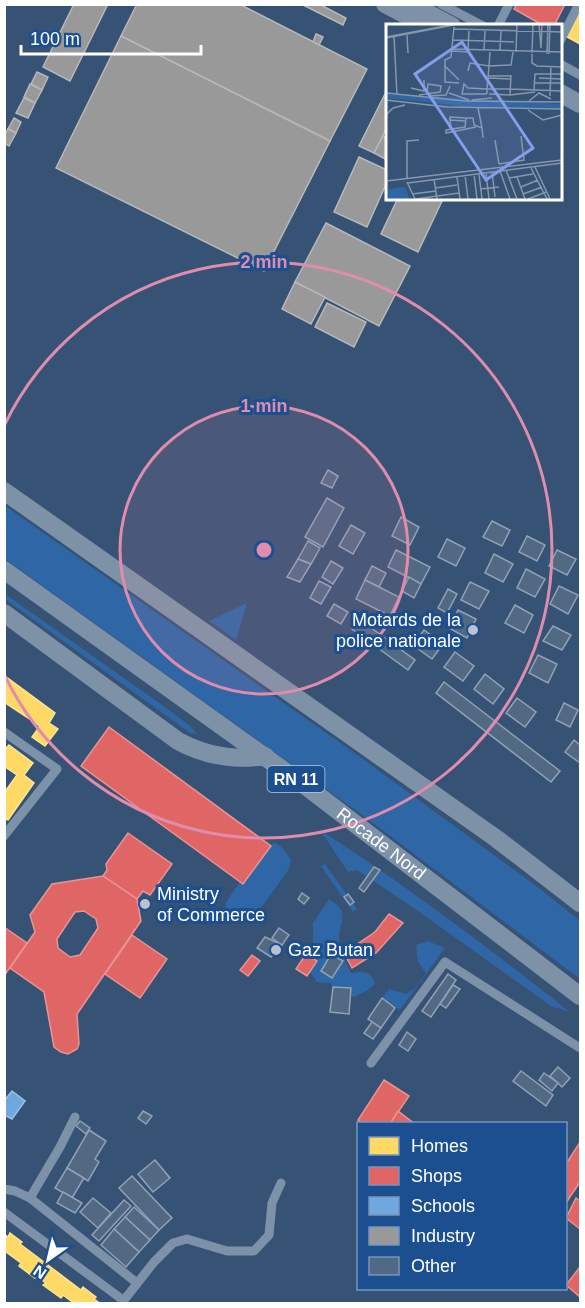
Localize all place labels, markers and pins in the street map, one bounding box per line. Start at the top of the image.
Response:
centre of rings [254,540,274,560]
place label: Motards de la police nationale [336,610,462,651]
marker: Motards de la police nationale [466,623,480,637]
place label: Ministry of Commerce [157,884,265,925]
marker: Ministry of Commerce [138,897,152,911]
place label: Gaz Butan [288,940,373,960]
marker: Gaz Butan [269,943,283,957]

